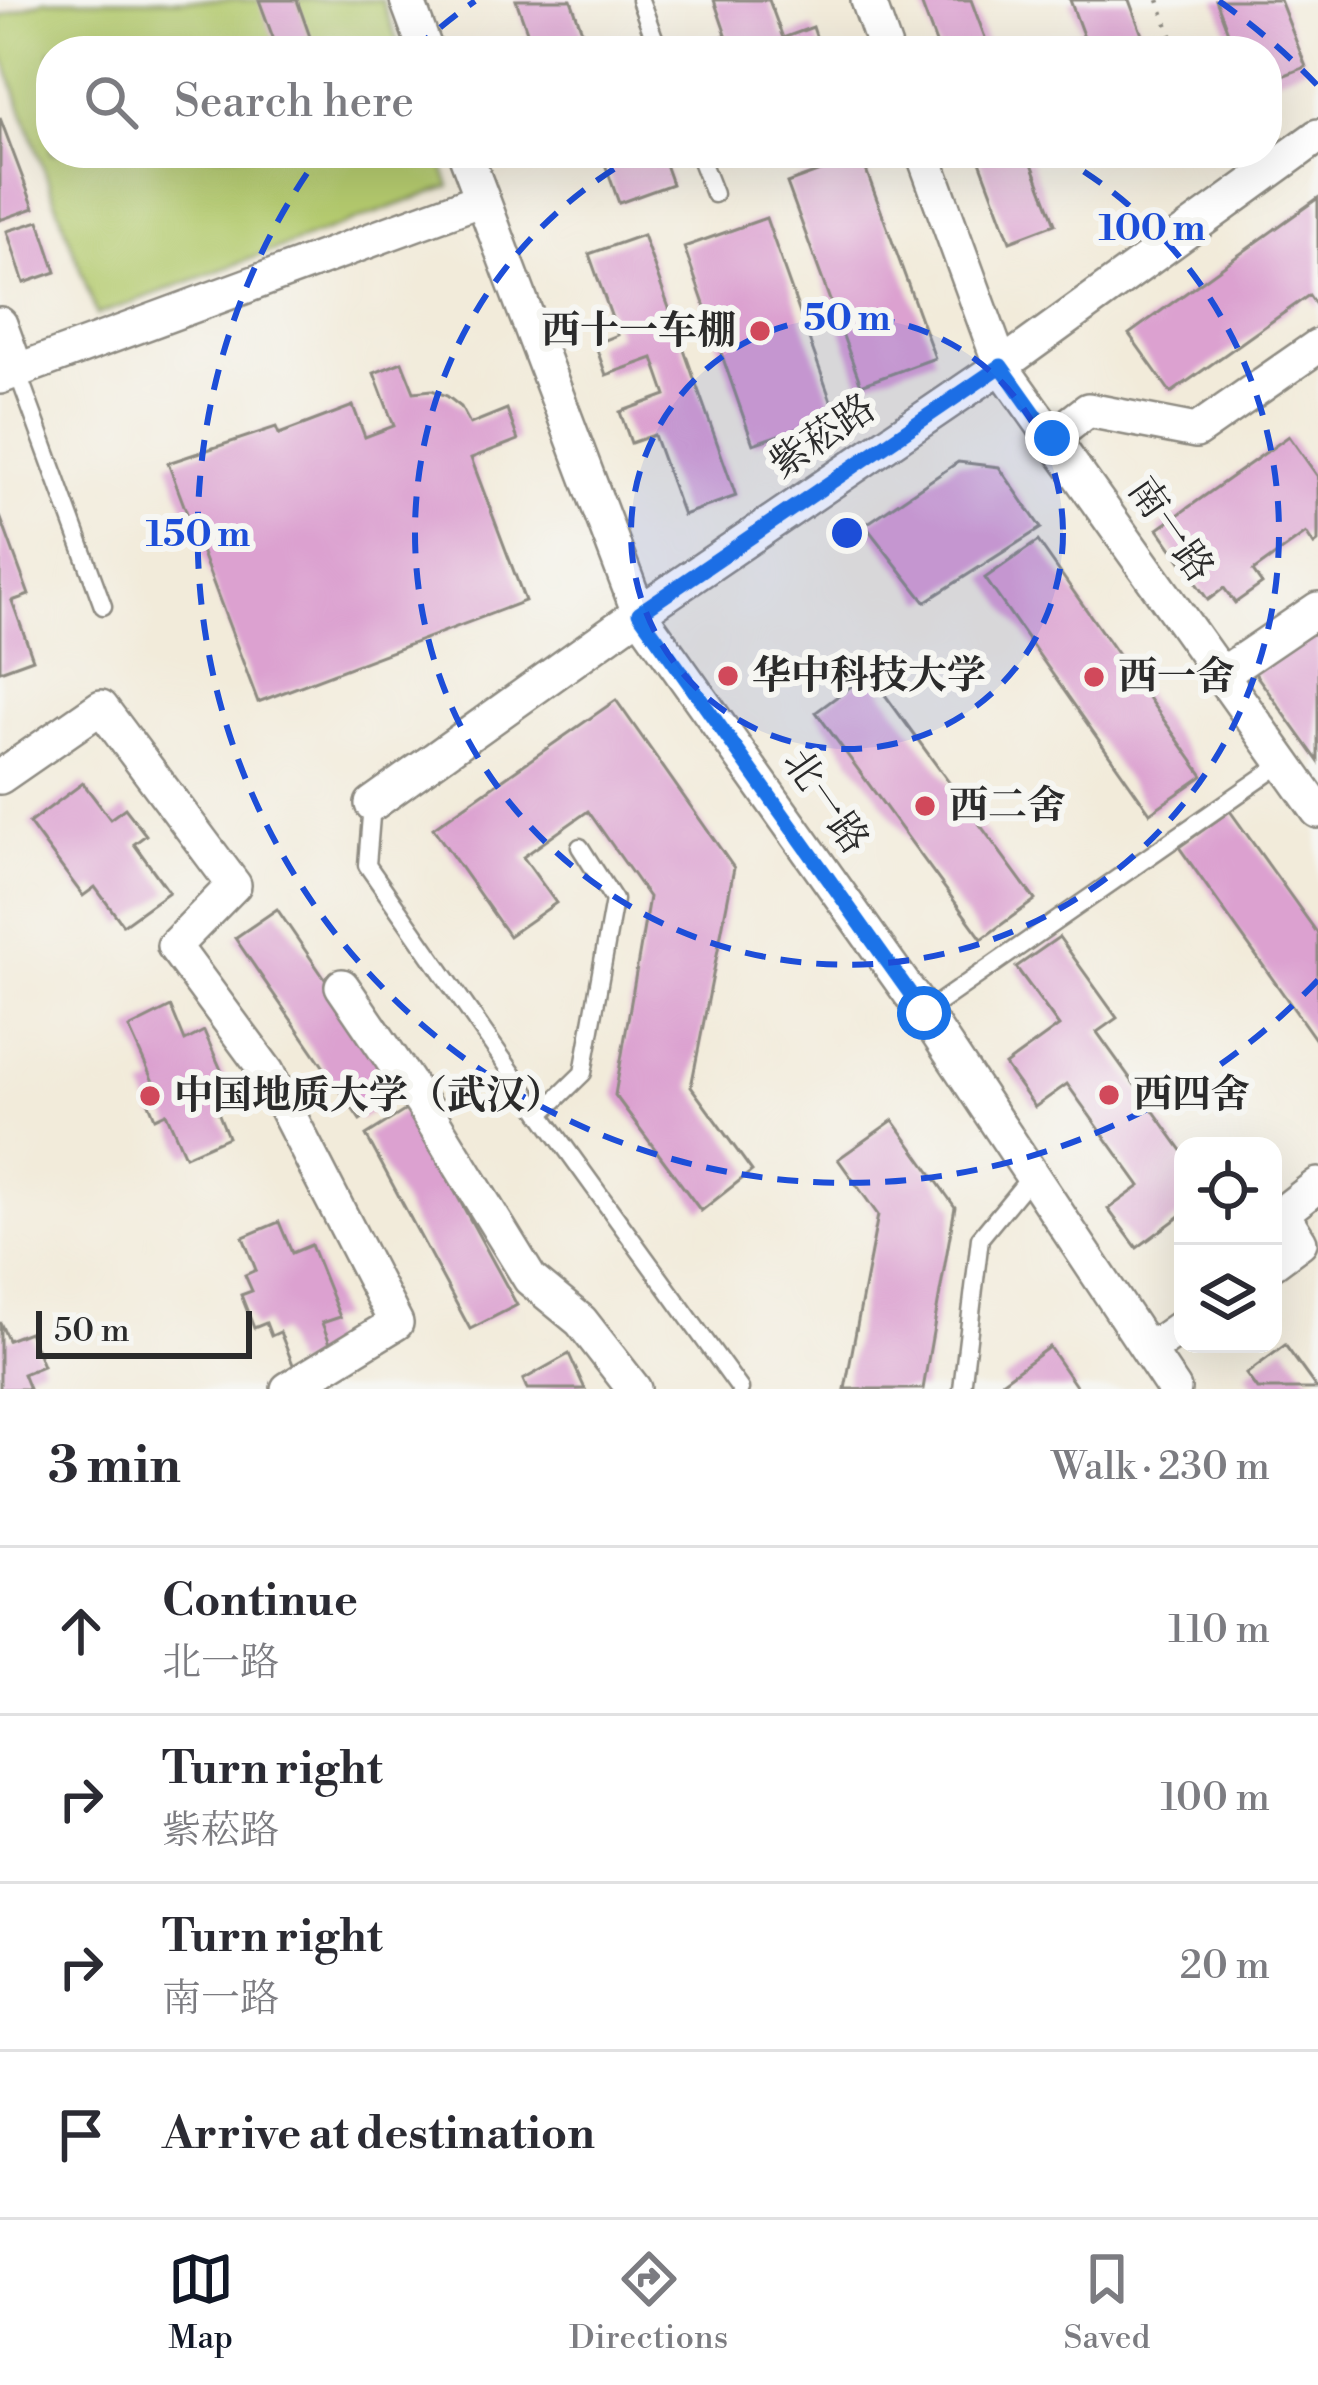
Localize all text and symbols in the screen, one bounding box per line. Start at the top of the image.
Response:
search box [36,36,1282,168]
icon: search [78,69,144,135]
text: Search here [174,74,414,131]
text: 100 m [1099,207,1206,252]
text: 50 m [803,297,891,342]
place label: 西十一车棚 [541,307,736,356]
marker: 西十一车棚 [747,318,773,344]
street label: 紫菘路 [761,384,885,490]
route end [1025,411,1079,465]
street label: 南一路 [1116,468,1224,592]
centre of rings [826,512,868,554]
text: 150 m [146,513,250,558]
place label: 华中科技大学 [752,652,986,701]
place label: 西一舍 [1118,653,1235,702]
marker: 华中科技大学 [715,663,741,689]
marker: 西一舍 [1081,664,1107,690]
street label: 北一路 [771,740,879,864]
place label: 西二舍 [949,782,1066,831]
marker: 西二舍 [912,793,938,819]
route start [897,986,951,1040]
place label: 西四舍 [1133,1071,1250,1120]
place label: 中国地质大学（武汉） [174,1072,564,1121]
marker: 西四舍 [1096,1082,1122,1108]
marker: 中国地质大学（武汉） [137,1083,163,1109]
map controls [1174,1137,1282,1353]
button: locate [1174,1137,1282,1245]
button: layers [1174,1245,1282,1353]
scale bar [36,1305,252,1358]
text: 50 m [54,1311,130,1352]
text: 3 min [48,1435,181,1499]
text: Walk · 230 m [1051,1443,1270,1492]
text: Continue [162,1573,358,1630]
icon: ahead [48,1598,114,1664]
text: 110 m [1168,1606,1270,1655]
text: 北一路 [162,1639,279,1688]
text: Turn right [162,1741,383,1798]
icon: right [48,1766,114,1832]
text: 100 m [1161,1774,1270,1823]
text: 紫菘路 [162,1807,279,1856]
text: Turn right [162,1909,383,1966]
icon: right [48,1934,114,2000]
text: 20 m [1180,1942,1270,1991]
text: 南一路 [162,1975,279,2024]
icon: arrive [48,2102,114,2168]
text: Arrive at destination [162,2106,595,2163]
tab: Map [168,2246,234,2359]
tab: Directions [569,2246,728,2359]
tab: Saved [1064,2246,1150,2359]

